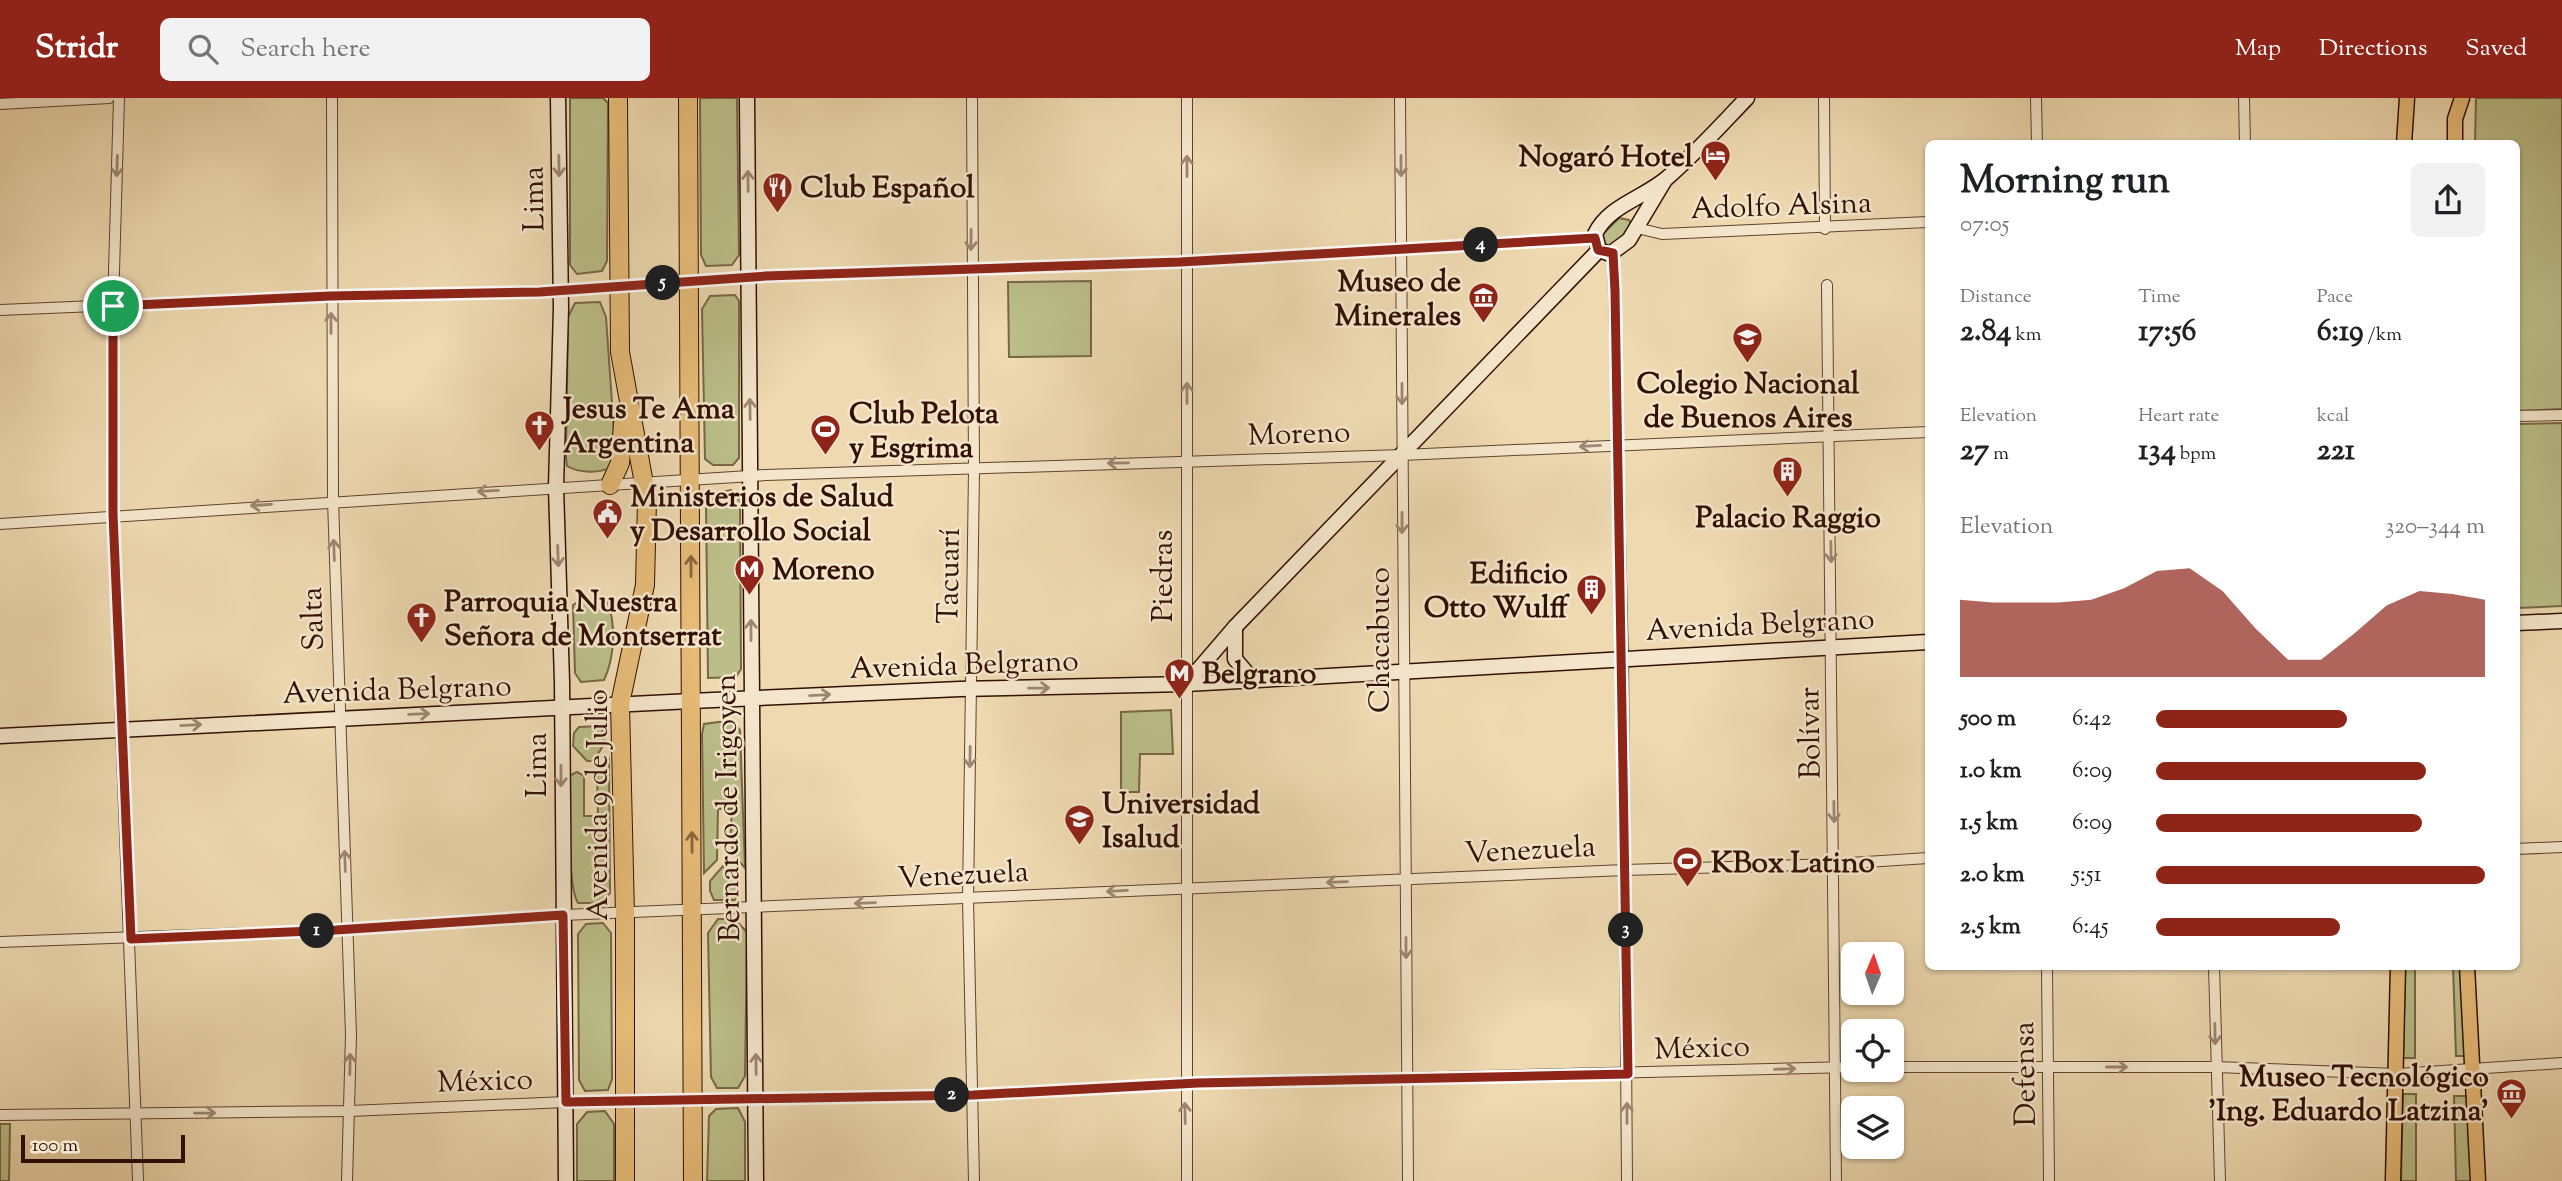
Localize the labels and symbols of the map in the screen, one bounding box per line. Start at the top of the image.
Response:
place label: Nogaró Hotel [1519,137,1694,180]
hotel icon: Nogaró Hotel [1699,139,1733,183]
one-way arrow [110,154,124,177]
one-way arrow [552,154,566,177]
one-way arrow [1180,154,1194,177]
one-way arrow [1394,154,1408,177]
street label: Lima [513,166,558,232]
place label: Club Español [800,168,975,211]
one-way arrow [741,170,755,193]
restaurant icon: Club Español [760,170,794,214]
street label: Adolfo Alsina [1690,183,1873,232]
one-way arrow [964,228,978,251]
pin: 4 [1464,228,1498,262]
place label: Museo de Minerales [1335,262,1461,339]
pin: 5 [646,266,680,300]
pin [83,276,143,336]
museum icon: Museo de Minerales [1467,281,1501,325]
one-way arrow [325,312,338,335]
school or university icon: Colegio Nacional de Buenos Aires [1731,320,1765,364]
place label: Colegio Nacional de Buenos Aires [1637,364,1860,441]
one-way arrow [1180,382,1194,405]
one-way arrow [1395,382,1409,405]
place label: Jesus Te Ama Argentina [561,389,735,466]
place label: Club Pelota y Esgrima [849,394,999,471]
one-way arrow [743,398,757,421]
church icon: Jesus Te Ama Argentina [523,408,557,452]
street label: Moreno [1247,412,1351,459]
sports icon: Club Pelota y Esgrima [809,413,843,457]
one-way arrow [1579,440,1602,453]
building icon: Palacio Raggio [1771,454,1805,498]
one-way arrow [1107,457,1130,470]
place label: Ministerios de Salud y Desarrollo Social [630,477,894,554]
one-way arrow [477,485,500,498]
public building icon: Ministerios de Salud y Desarrollo Social [590,496,624,540]
one-way arrow [250,498,273,511]
place label: Palacio Raggio [1695,498,1881,541]
one-way arrow [1395,512,1409,535]
street label: Tacuarí [928,528,973,624]
street label: Piedras [1143,530,1186,622]
one-way arrow [327,539,341,562]
one-way arrow [1824,541,1838,564]
one-way arrow [552,544,565,567]
place label: Moreno [772,550,875,593]
metro station icon: Moreno [732,552,766,596]
one-way arrow [684,554,698,577]
place label: Edificio Otto Wulff [1424,554,1570,631]
street label: Chacabuco [1360,567,1403,713]
building icon: Edificio Otto Wulff [1574,573,1608,617]
place label: Parroquia Nuestra Señora de Montserrat [444,582,722,659]
street label: Salta [292,586,337,652]
street label: Avenida Belgrano [1645,599,1876,654]
church icon: Parroquia Nuestra Señora de Montserrat [404,601,438,645]
one-way arrow [744,619,758,642]
street label: Avenida Belgrano [849,641,1079,692]
place label: Belgrano [1202,654,1316,697]
metro station icon: Belgrano [1162,656,1196,700]
street label: Avenida Belgrano [282,666,512,717]
street label: Bernardo de Irigoyen [706,673,753,943]
one-way arrow [1028,682,1051,695]
street label: Bolívar [1789,686,1834,779]
one-way arrow [808,688,831,701]
street label: Avenida 9 de Julio [578,689,621,921]
one-way arrow [407,708,430,721]
one-way arrow [180,718,202,731]
street label: Lima [517,732,560,798]
one-way arrow [963,745,977,768]
one-way arrow [555,764,568,787]
place label: Universidad Isalud [1102,784,1260,861]
one-way arrow [1827,800,1841,823]
school or university icon: Universidad Isalud [1062,803,1096,847]
street label: Venezuela [1463,827,1597,876]
one-way arrow [685,831,699,854]
place label: KBox Latino [1711,843,1875,886]
sports icon: KBox Latino [1671,845,1705,889]
one-way arrow [338,850,351,873]
street label: Venezuela [896,852,1030,901]
one-way arrow [1326,875,1349,889]
one-way arrow [1106,885,1129,898]
one-way arrow [854,897,877,910]
pin: 3 [1608,912,1644,948]
pin: 1 [300,914,334,948]
one-way arrow [1399,936,1413,959]
north arrow [1841,942,1904,1004]
street label: Defensa [2004,1021,2049,1127]
one-way arrow [2208,1022,2222,1045]
street label: México [1654,1026,1751,1073]
one-way arrow [343,1053,357,1076]
one-way arrow [749,1053,763,1076]
place label: Museo Tecnológico 'Ing. Eduardo Latzina' [2208,1057,2489,1134]
street label: México [437,1059,534,1106]
one-way arrow [2105,1061,2128,1074]
one-way arrow [1773,1062,1796,1075]
museum icon: Museo Tecnológico 'Ing. Eduardo Latzina' [2495,1076,2529,1120]
pin: 2 [934,1077,970,1112]
one-way arrow [1179,1102,1192,1125]
one-way arrow [1620,1102,1634,1125]
one-way arrow [193,1106,216,1120]
scale bar [21,1132,186,1164]

